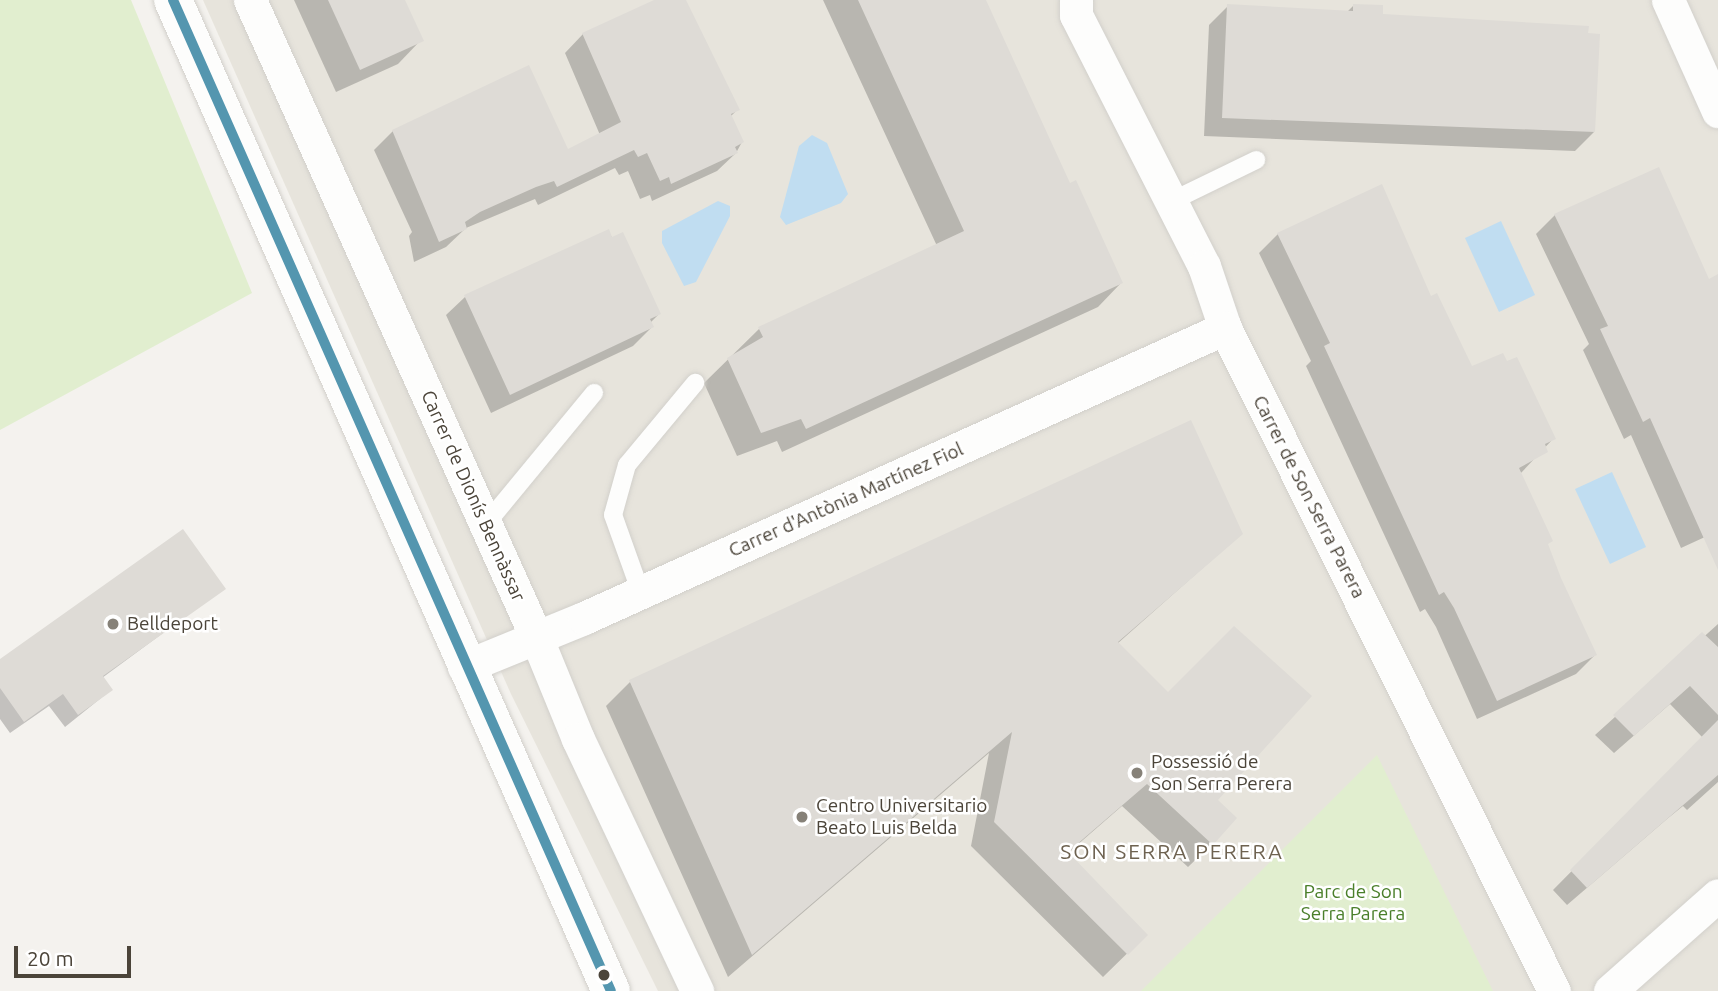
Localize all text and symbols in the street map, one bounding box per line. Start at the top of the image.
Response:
street label: Carrer de Dionís Bennàssar [416,387,530,605]
street label: Carrer de Son Serra Parera [1248,392,1370,602]
street label: Carrer d'Antònia Martínez Fiol [725,438,967,562]
place label: Belldeport [127,613,218,635]
marker: Belldeport [105,616,121,632]
place label: Possessió de Son Serra Perera [1151,751,1292,795]
marker: Possessió de Son Serra Perera [1129,765,1145,781]
place label: Centro Universitario Beato Luis Belda [816,795,987,839]
marker: Centro Universitario Beato Luis Belda [794,809,810,825]
district label: SON SERRA PERERA [1062,838,1282,864]
park label: Parc de Son Serra Parera [1301,881,1405,925]
scale bar [18,932,135,976]
text: 20 m [27,946,74,970]
unlabelled marker [597,968,611,982]

